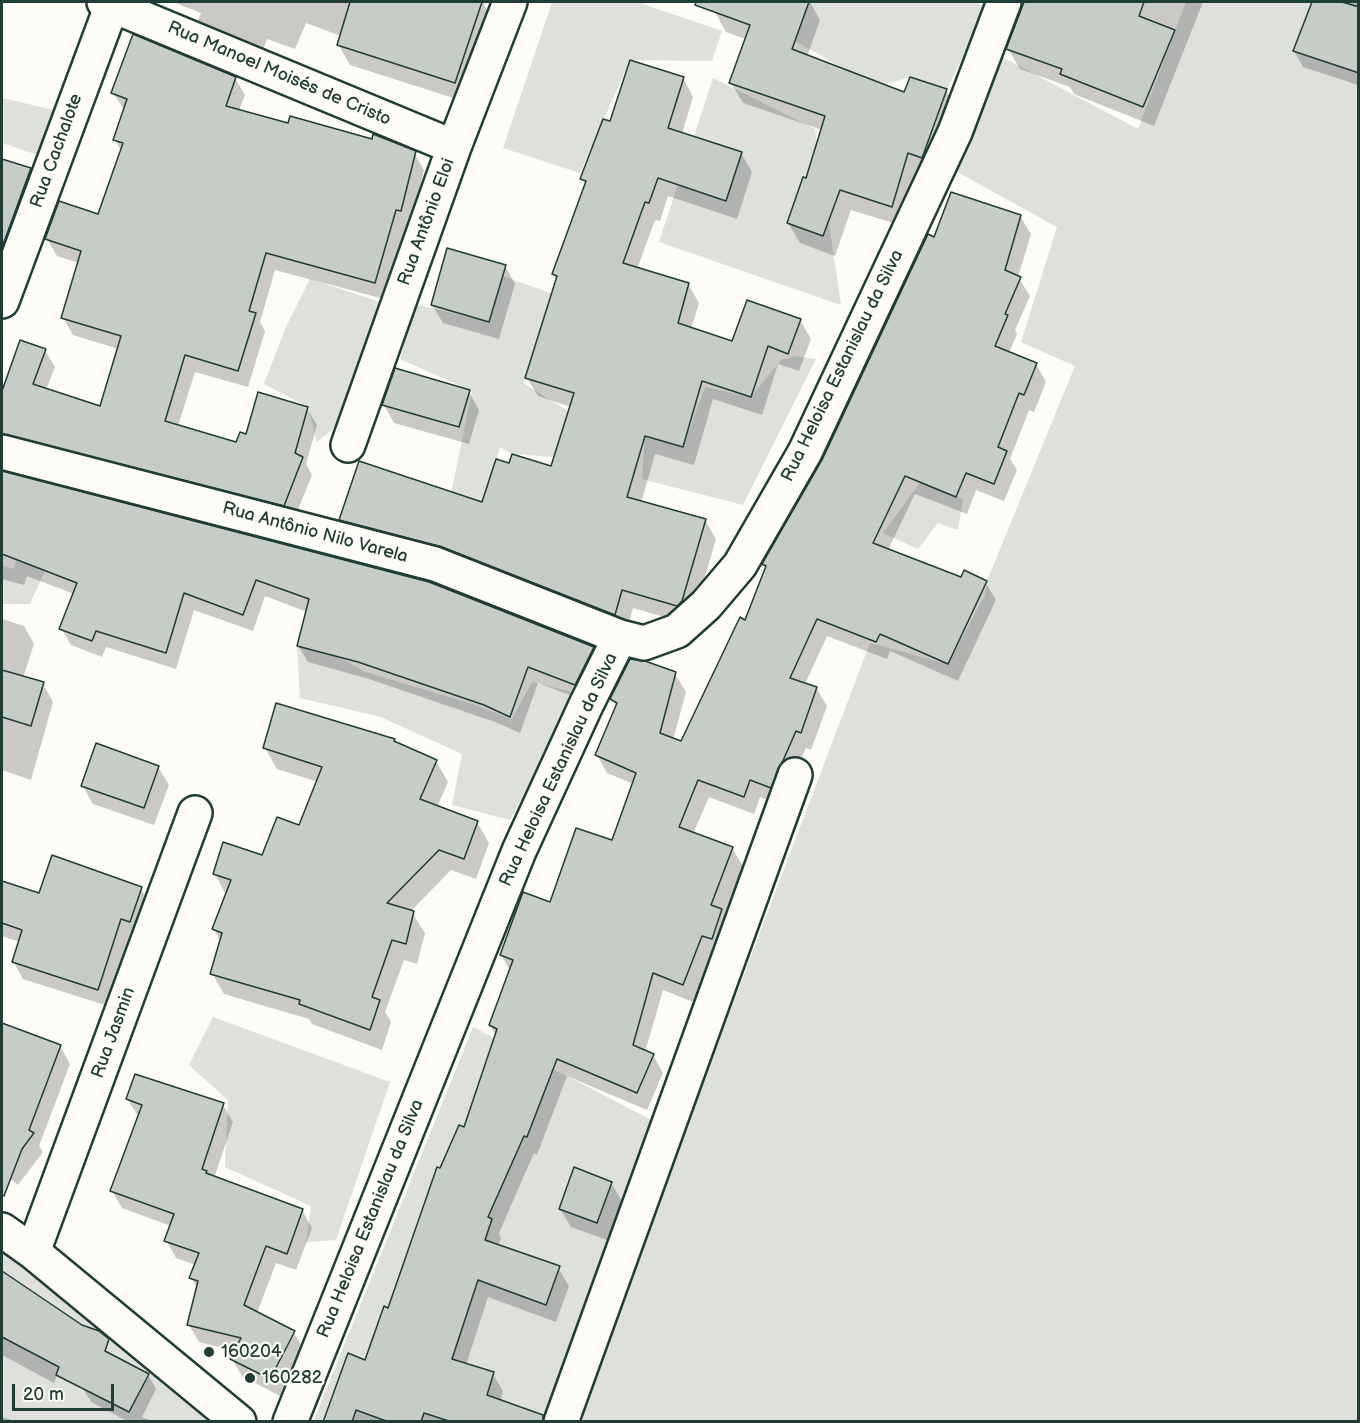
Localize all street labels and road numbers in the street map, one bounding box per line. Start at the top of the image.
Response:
street label: Rua Manoel Moisés de Cristo [164,17,394,131]
street label: Rua Cachalote [26,91,88,211]
street label: Rua Antônio Eloi [394,155,460,289]
street label: Rua Heloisa Estanislau da Silva [777,247,909,485]
street label: Rua Antônio Nilo Varela [220,498,410,568]
street label: Rua Heloisa Estanislau da Silva [495,650,623,890]
street label: Rua Jasmin [88,985,140,1081]
street label: Rua Heloisa Estanislau da Silva [313,1097,429,1341]

